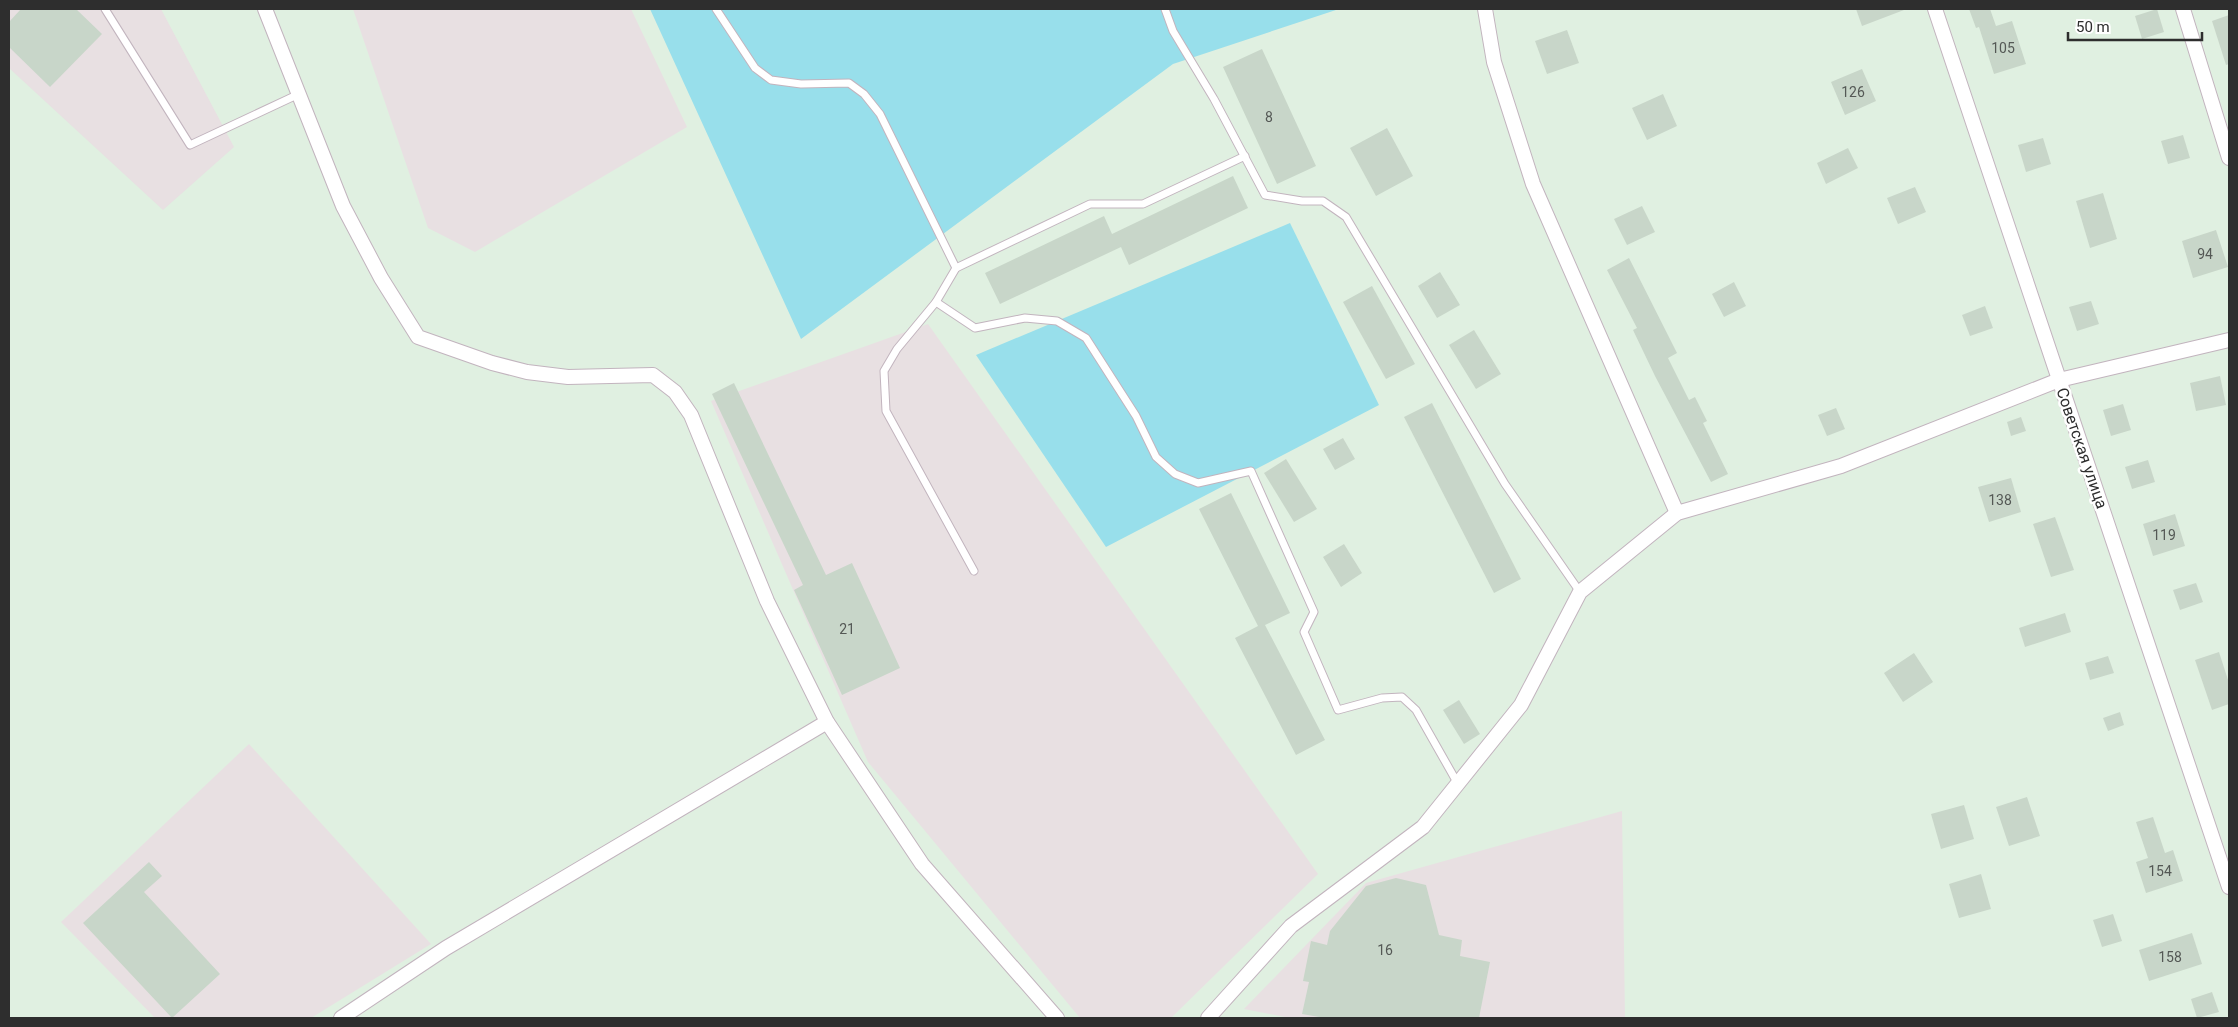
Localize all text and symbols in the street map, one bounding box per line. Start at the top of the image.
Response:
scale bar [2068,10,2202,42]
text: 50 m [2076,18,2110,36]
house number: 105 [1991,40,2015,56]
house number: 126 [1841,84,1865,100]
house number: 8 [1265,109,1273,125]
house number: 94 [2197,246,2213,262]
street label: Советская улица [2052,385,2112,511]
house number: 138 [1988,492,2012,508]
house number: 119 [2152,527,2176,543]
house number: 21 [839,621,855,637]
house number: 154 [2148,863,2172,879]
house number: 16 [1377,942,1393,958]
house number: 158 [2158,949,2182,965]

